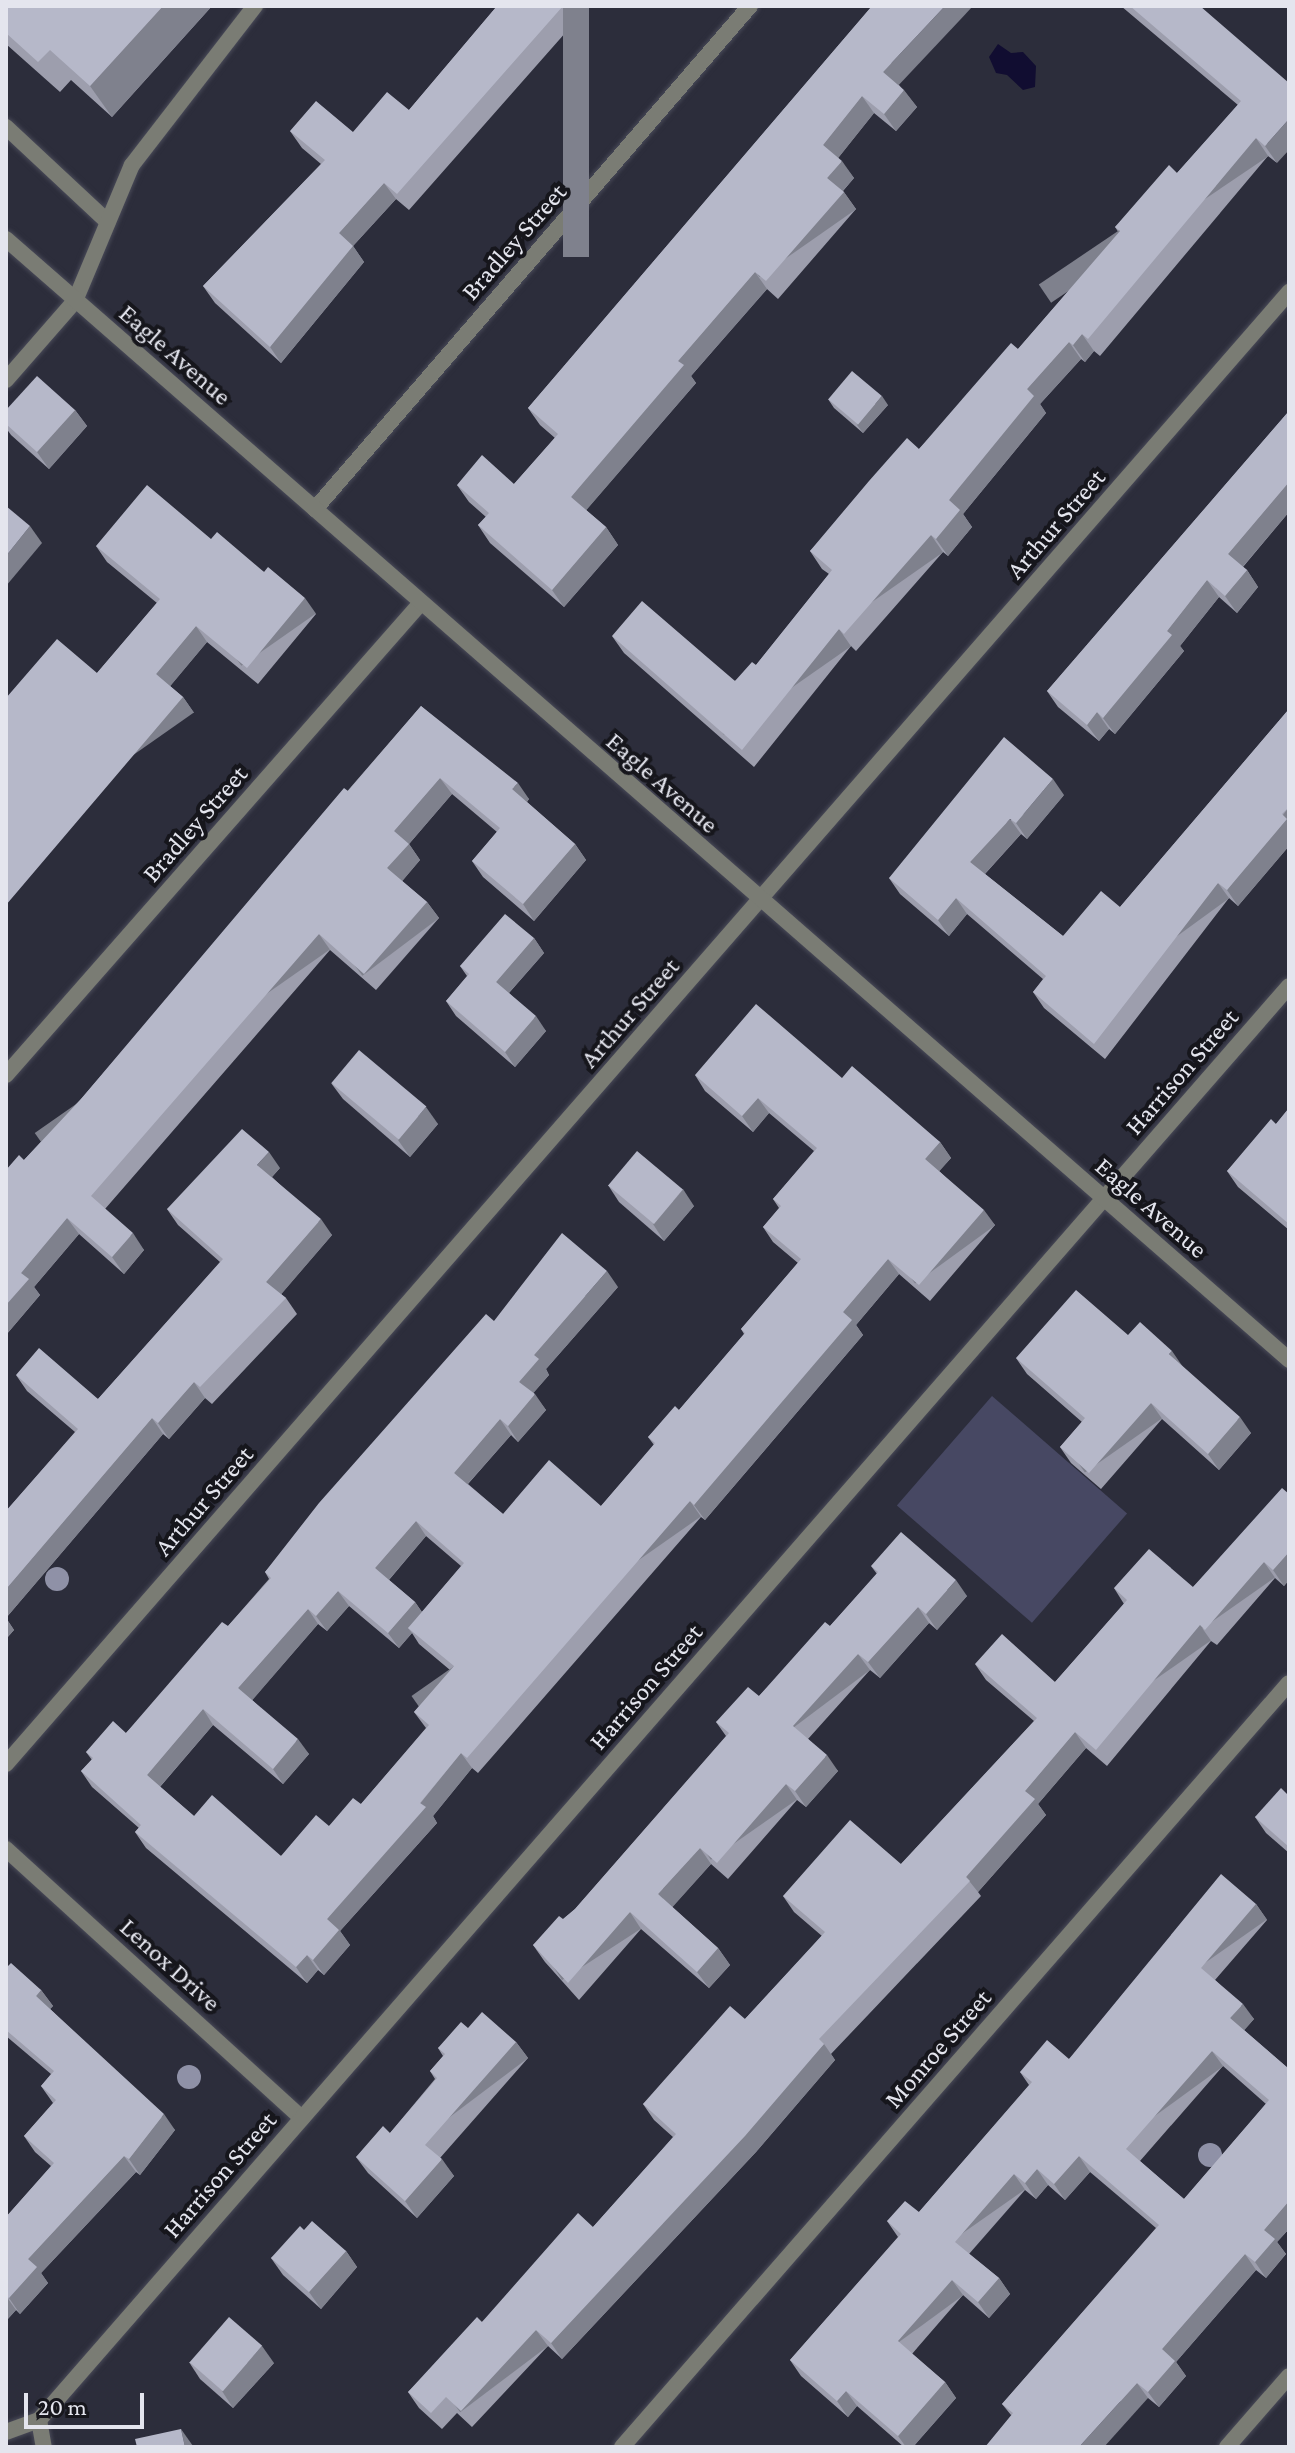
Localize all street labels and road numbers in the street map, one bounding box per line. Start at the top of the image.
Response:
street label: Bradley Street [455,177,573,307]
street label: Eagle Avenue [113,298,237,412]
street label: Arthur Street [1000,463,1112,585]
street label: Eagle Avenue [600,726,724,840]
street label: Bradley Street [136,759,254,889]
street label: Arthur Street [574,952,686,1074]
street label: Harrison Street [1119,1002,1245,1142]
street label: Eagle Avenue [1089,1151,1213,1265]
street label: Arthur Street [148,1440,260,1562]
street label: Harrison Street [583,1617,709,1757]
street label: Lenox Drive [113,1912,227,2018]
street label: Monroe Street [878,1983,998,2115]
street label: Harrison Street [157,2105,283,2245]

